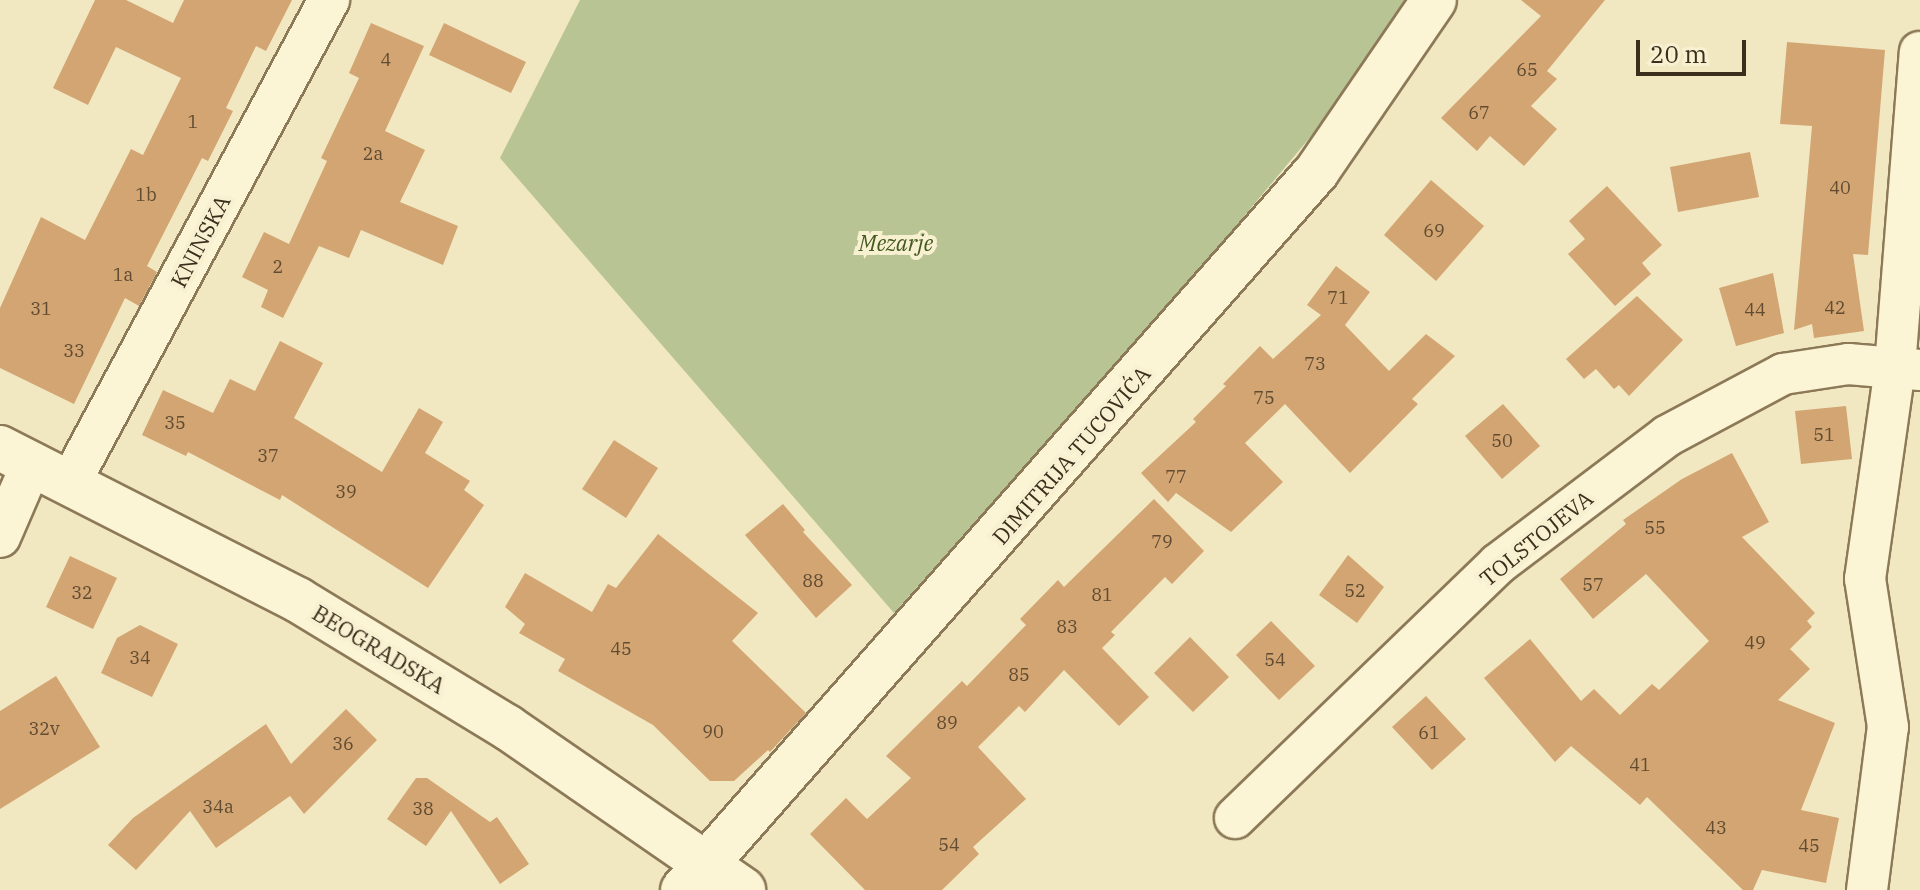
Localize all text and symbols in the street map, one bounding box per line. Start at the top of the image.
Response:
scale bar [1640,24,1750,74]
text: 20 m [1650,38,1707,70]
house number: 4 [381,49,391,71]
house number: 65 [1516,59,1538,81]
house number: 67 [1468,102,1490,124]
house number: 1 [188,111,198,133]
house number: 2a [363,143,383,165]
house number: 40 [1829,177,1851,199]
house number: 1b [135,184,157,206]
street label: KNINSKA [165,190,235,292]
house number: 69 [1423,220,1445,242]
park label: Mezarje [859,230,933,256]
house number: 2 [273,256,283,278]
house number: 1a [113,264,133,286]
house number: 71 [1327,287,1349,309]
house number: 42 [1824,297,1846,319]
house number: 31 [30,298,52,320]
house number: 44 [1744,299,1766,321]
house number: 33 [63,340,85,362]
house number: 73 [1304,353,1326,375]
street label: DIMITRIJA TUCOVIĆA [986,361,1156,549]
house number: 75 [1253,387,1275,409]
house number: 35 [164,412,186,434]
house number: 51 [1813,424,1835,446]
house number: 50 [1491,430,1513,452]
house number: 37 [257,445,279,467]
house number: 77 [1165,466,1187,488]
house number: 39 [335,481,357,503]
street label: TOLSTOJEVA [1474,484,1598,592]
house number: 55 [1644,517,1666,539]
house number: 79 [1151,531,1173,553]
house number: 88 [802,570,824,592]
house number: 57 [1582,574,1604,596]
house number: 52 [1344,580,1366,602]
house number: 32 [71,582,93,604]
house number: 81 [1091,584,1113,606]
street label: BEOGRADSKA [308,599,450,699]
house number: 83 [1056,616,1078,638]
house number: 49 [1744,632,1766,654]
house number: 45 [610,638,632,660]
house number: 34 [129,647,151,669]
house number: 54 [1264,649,1286,671]
house number: 85 [1008,664,1030,686]
house number: 89 [936,712,958,734]
house number: 32v [28,718,60,740]
house number: 90 [702,721,724,743]
house number: 61 [1418,722,1440,744]
house number: 36 [332,733,354,755]
house number: 41 [1629,754,1651,776]
house number: 34a [202,796,234,818]
house number: 38 [412,798,434,820]
house number: 43 [1705,817,1727,839]
house number: 54 [938,834,960,856]
house number: 45 [1798,835,1820,857]

